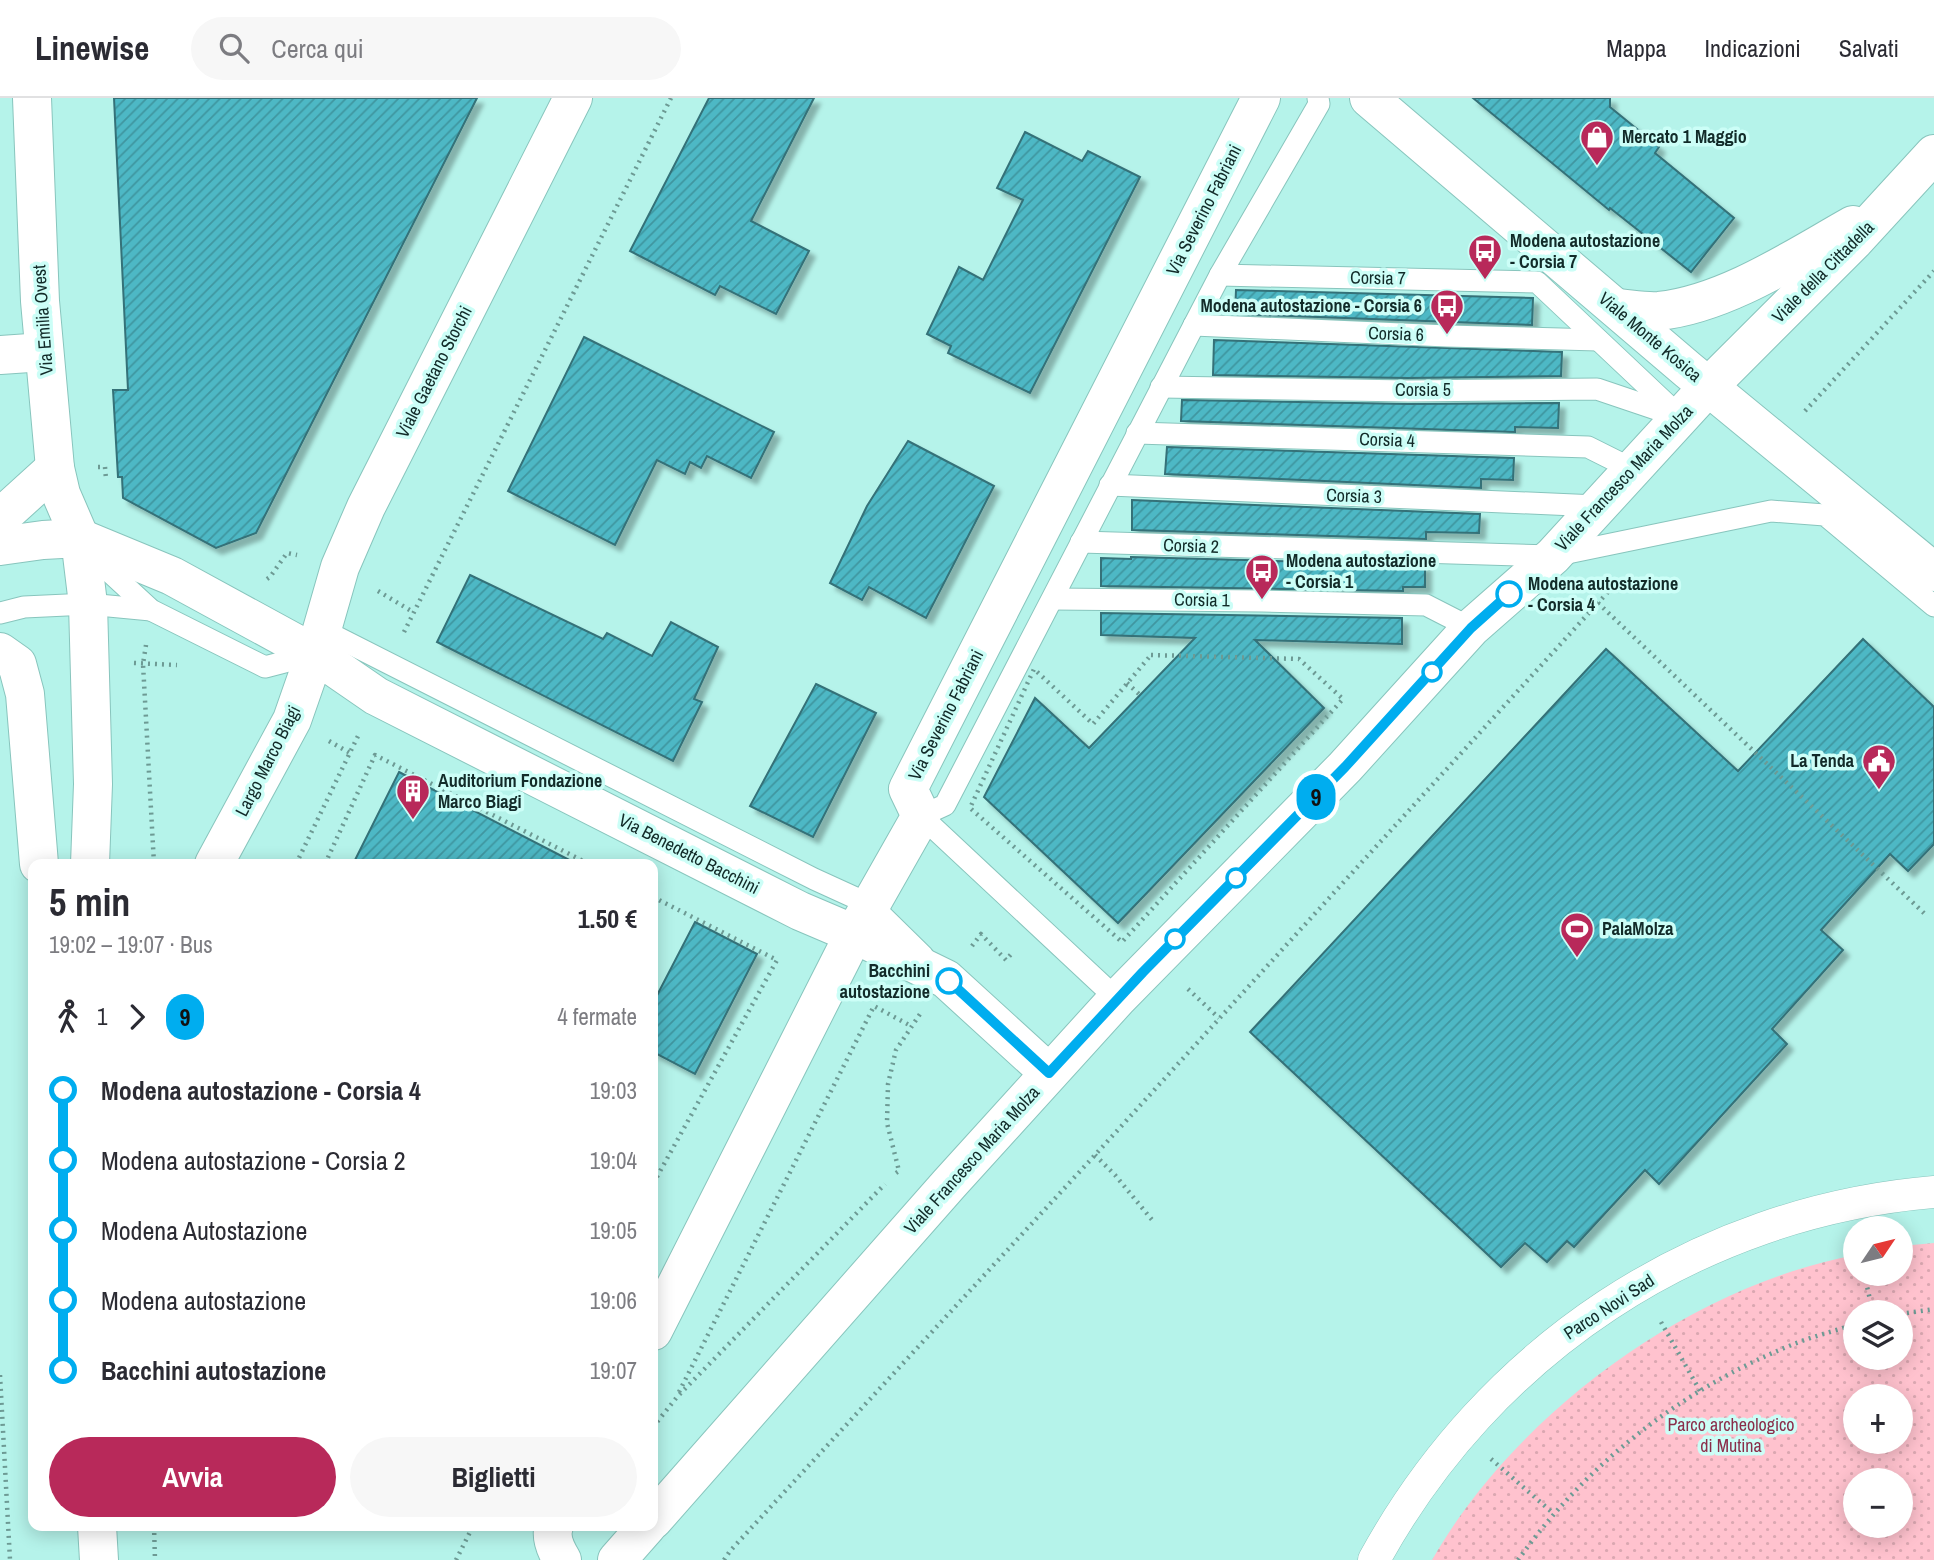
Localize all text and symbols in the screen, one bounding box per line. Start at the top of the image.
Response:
search box [191,17,681,80]
text: Linewise [35,26,149,70]
icon: search [215,29,253,67]
text: Cerca qui [271,31,364,66]
text: Mappa [1606,32,1667,64]
text: Indicazioni [1705,32,1801,64]
text: Salvati [1839,32,1899,64]
shop icon: Mercato 1 Maggio [1578,118,1616,167]
place label: Mercato 1 Maggio [1622,124,1747,149]
street label: Via Severino Fabriani [1160,140,1247,279]
street label: Viale della Cittadella [1766,215,1879,328]
place label: Modena autostazione - Corsia 7 [1510,228,1660,274]
bus stop icon: Modena autostazione - Corsia 7 [1466,232,1504,281]
street label: Via Emilia Ovest [26,264,59,376]
street label: Corsia 7 [1350,265,1406,290]
street label: Viale Monte Kosica [1593,286,1707,387]
bus stop icon: Modena autostazione - Corsia 6 [1428,287,1466,336]
place label: Modena autostazione - Corsia 6 [1201,293,1422,318]
street label: Viale Gaetano Storchi [390,302,478,442]
street label: Corsia 6 [1368,320,1424,347]
street label: Corsia 5 [1395,377,1451,402]
street label: Viale Francesco Maria Molza [1549,399,1698,556]
street label: Corsia 4 [1359,426,1415,453]
street label: Corsia 3 [1326,482,1382,509]
street label: Corsia 2 [1163,532,1219,559]
place label: Modena autostazione - Corsia 1 [1286,548,1436,594]
bus stop icon: Modena autostazione - Corsia 1 [1243,552,1281,601]
place label: Modena autostazione - Corsia 4 [1528,571,1678,617]
marker: Modena autostazione - Corsia 4 [1496,581,1522,607]
street label: Corsia 1 [1174,587,1231,612]
street label: Via Severino Fabriani [902,645,989,784]
unlabelled marker [1422,662,1442,682]
street label: Largo Marco Biagi [229,701,306,821]
public building icon: La Tenda [1860,742,1898,791]
place label: La Tenda [1790,748,1855,773]
place label: Auditorium Fondazione Marco Biagi [438,768,602,814]
building icon: Auditorium Fondazione Marco Biagi [394,772,432,821]
line badge: 9 [1293,774,1339,820]
text: 9 [1311,781,1321,813]
street label: Via Benedetto Bacchini [615,807,764,900]
unlabelled marker [1226,868,1246,888]
text: 5 min [49,877,130,928]
text: 1.50 € [578,901,637,936]
sports icon: PalaMolza [1558,910,1596,959]
place label: PalaMolza [1602,916,1674,941]
text: 19:02 – 19:07 · Bus [49,929,213,960]
unlabelled marker [1165,929,1185,949]
place label: Bacchini autostazione [840,958,930,1004]
marker: Bacchini autostazione [936,968,962,994]
icon: walk [49,998,87,1036]
icon: forward [118,998,156,1036]
text: 1 [97,1001,108,1032]
text: 9 [180,1001,190,1033]
text: 4 fermate [557,1001,637,1032]
text: Modena autostazione - Corsia 4 [101,1073,421,1108]
text: 19:03 [590,1075,637,1106]
street label: Viale Francesco Maria Molza [898,1080,1045,1239]
text: Modena autostazione - Corsia 2 [101,1143,406,1178]
text: 19:04 [590,1145,637,1176]
text: Modena Autostazione [101,1213,307,1248]
text: 19:05 [590,1215,637,1246]
north arrow [1843,1216,1913,1286]
map controls [1843,1216,1913,1538]
street label: Parco Novi Sad [1559,1268,1659,1345]
text: Modena autostazione [101,1283,306,1318]
text: 19:06 [590,1285,637,1316]
button: layers [1843,1300,1913,1370]
text: Bacchini autostazione [101,1353,326,1388]
text: 19:07 [590,1355,637,1386]
button: + [1843,1384,1913,1454]
park label: Parco archeologico di Mutina [1667,1412,1795,1458]
button: Avvia [49,1437,336,1517]
button: Biglietti [350,1437,637,1517]
button: − [1843,1468,1913,1538]

